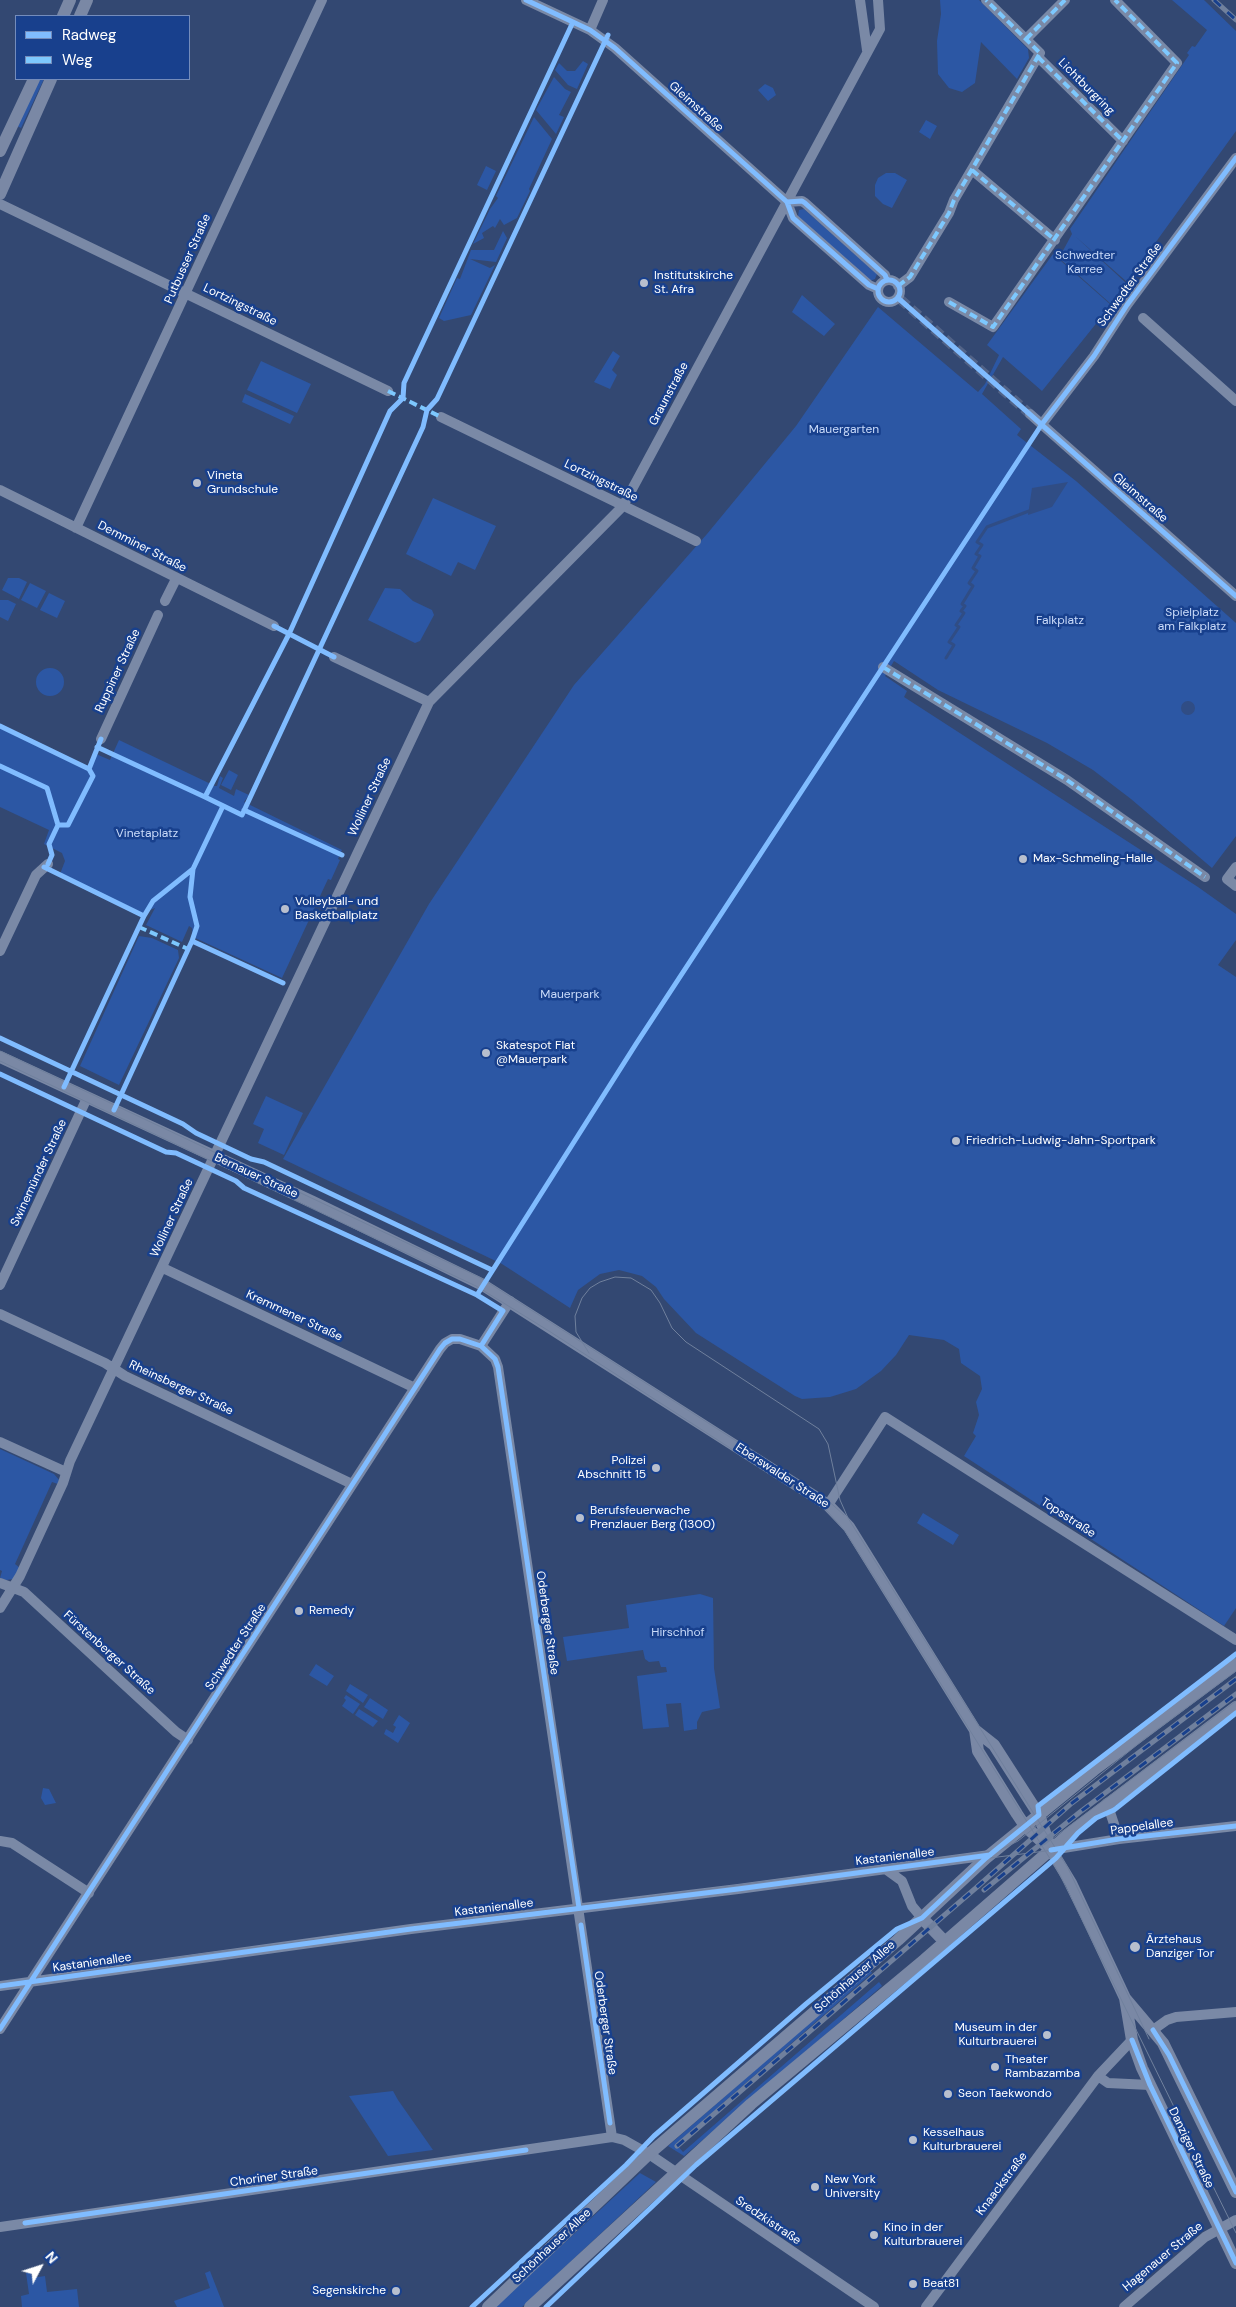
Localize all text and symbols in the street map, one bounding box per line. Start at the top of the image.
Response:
legend [15,15,190,80]
text: Radweg [62,25,116,45]
text: Weg [62,50,93,70]
street label: Lichtburgring [1055,56,1117,118]
street label: Gleimstraße [666,79,726,135]
street label: Putbusser Straße [162,212,214,306]
street label: Schwedter Straße [1095,240,1165,330]
park label: Schwedter Karree [1055,249,1115,277]
place label: Institutskirche St. Afra [654,269,733,297]
marker: Institutskirche St. Afra [638,277,650,289]
street label: Lortzingstraße [201,281,279,329]
street label: Graunstraße [646,360,692,428]
park label: Mauergarten [809,423,879,437]
street label: Lortzingstraße [562,457,640,505]
place label: Vineta Grundschule [207,469,278,497]
street label: Gleimstraße [1110,470,1170,526]
marker: Vineta Grundschule [191,477,203,489]
street label: Demminer Straße [95,518,189,576]
park label: Spielplatz am Falkplatz [1158,606,1226,634]
park label: Falkplatz [1036,614,1084,628]
street label: Ruppiner Straße [92,627,144,715]
street label: Wolliner Straße [346,755,394,839]
park label: Vinetaplatz [116,827,178,841]
place label: Max-Schmeling-Halle [1033,852,1153,866]
marker: Max-Schmeling-Halle [1017,853,1029,865]
place label: Volleyball- und Basketballplatz [295,895,378,923]
marker: Volleyball- und Basketballplatz [279,903,291,915]
park label: Mauerpark [540,988,600,1002]
place label: Skatespot Flat @Mauerpark [496,1039,575,1067]
marker: Skatespot Flat @Mauerpark [480,1047,492,1059]
street label: Swinemünder Straße [8,1117,70,1229]
place label: Friedrich-Ludwig-Jahn-Sportpark [966,1134,1156,1148]
marker: Friedrich-Ludwig-Jahn-Sportpark [950,1135,962,1147]
street label: Bernauer Straße [212,1150,300,1202]
street label: Wolliner Straße [148,1176,196,1260]
street label: Kremmener Straße [243,1287,345,1345]
street label: Rheinsberger Straße [127,1358,235,1418]
street label: Eberswalder Straße [733,1440,831,1512]
place label: Polizei Abschnitt 15 [577,1454,646,1482]
marker: Polizei Abschnitt 15 [650,1462,662,1474]
street label: Topsstraße [1038,1495,1098,1541]
place label: Berufsfeuerwache Prenzlauer Berg (1300) [590,1504,715,1532]
marker: Berufsfeuerwache Prenzlauer Berg (1300) [574,1512,586,1524]
street label: Oderberger Straße [533,1570,561,1676]
street label: Schwedter Straße [203,1601,269,1693]
place label: Remedy [309,1604,354,1618]
marker: Remedy [293,1605,305,1617]
street label: Fürstenberger Straße [60,1608,158,1698]
park label: Hirschhof [651,1626,705,1640]
street label: Pappelallee [1110,1815,1174,1839]
street label: Kastanienallee [855,1845,935,1869]
street label: Kastanienallee [454,1896,534,1920]
place label: Ärztehaus Danziger Tor [1146,1933,1214,1961]
street label: Schönhauser Allee [812,1938,898,2016]
marker: Ärztehaus Danziger Tor [1128,1940,1142,1954]
street label: Kastanienallee [52,1950,132,1976]
street label: Oderberger Straße [591,1970,619,2076]
place label: Museum in der Kulturbrauerei [955,2021,1037,2049]
marker: Museum in der Kulturbrauerei [1041,2029,1053,2041]
place label: Theater Rambazamba [1005,2053,1080,2081]
marker: Theater Rambazamba [989,2061,1001,2073]
place label: Seon Taekwondo [958,2087,1052,2101]
marker: Seon Taekwondo [942,2088,954,2100]
street label: Danziger Straße [1165,2105,1217,2191]
place label: Kesselhaus Kulturbrauerei [923,2126,1001,2154]
marker: Kesselhaus Kulturbrauerei [907,2134,919,2146]
street label: Knaackstraße [974,2150,1030,2218]
street label: Choriner Straße [229,2164,319,2190]
place label: New York University [825,2173,880,2201]
marker: New York University [809,2181,821,2193]
street label: Sredzkistraße [732,2194,804,2248]
street label: Schönhauser Allee [510,2206,594,2286]
street label: Hagenauer Straße [1120,2219,1206,2295]
place label: Kino in der Kulturbrauerei [884,2221,962,2249]
marker: Kino in der Kulturbrauerei [868,2229,880,2241]
north arrow [15,2242,65,2292]
text: N [41,2248,62,2267]
place label: Beat81 [923,2277,959,2291]
marker: Beat81 [907,2278,919,2290]
place label: Segenskirche [312,2284,386,2298]
marker: Segenskirche [390,2285,402,2297]

